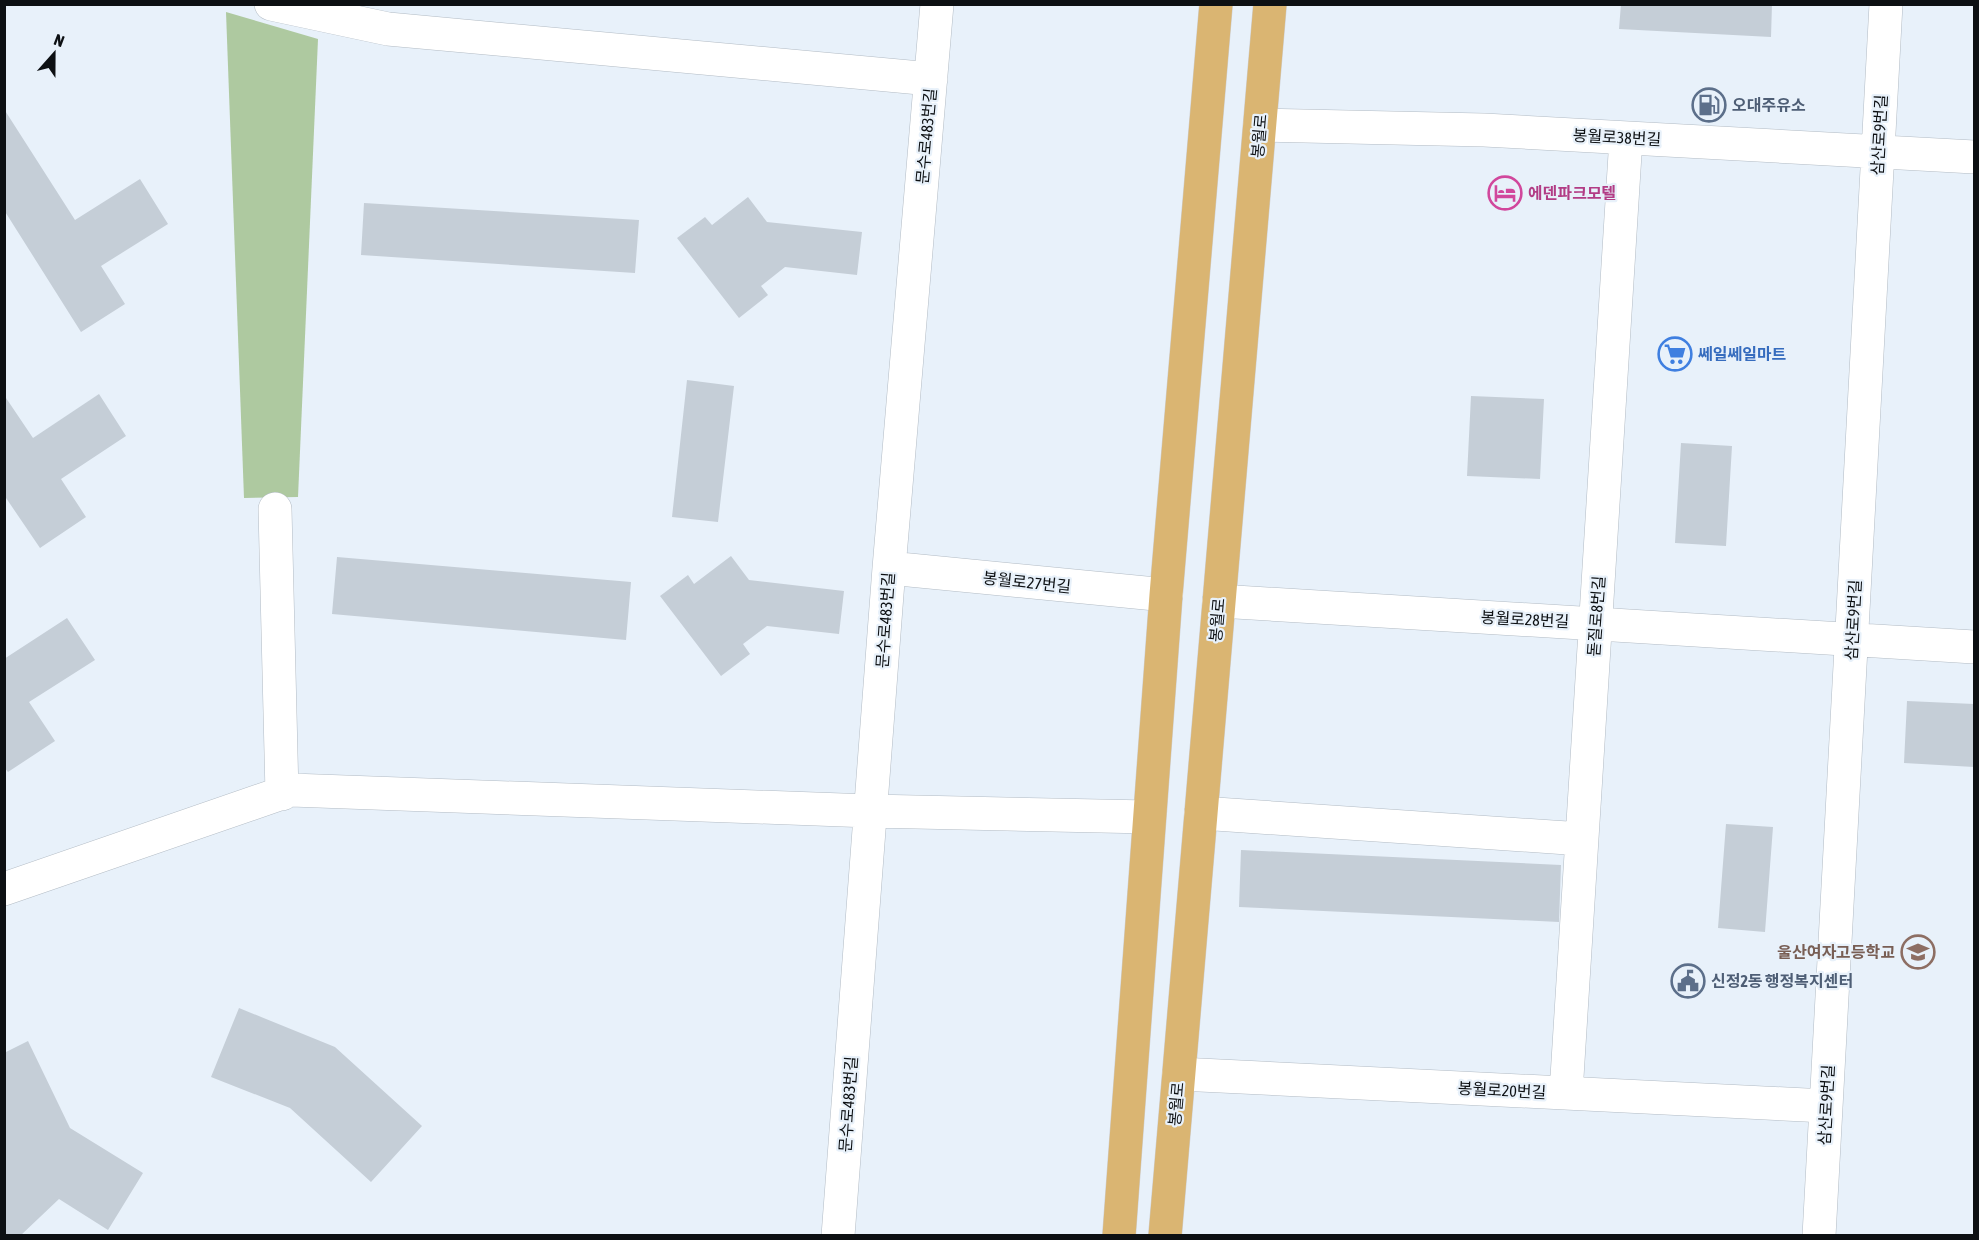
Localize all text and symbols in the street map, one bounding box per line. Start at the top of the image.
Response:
north arrow [24,24,84,84]
text: N [52,30,67,50]
street label: 문수로483번길 [913,87,939,185]
fuel station icon: 오대주유소 [1691,87,1727,123]
street label: 삼산로9번길 [1868,94,1890,176]
place label: 오대주유소 [1732,96,1806,114]
street label: 봉월로 [1248,113,1270,159]
street label: 봉월로38번길 [1572,126,1662,148]
hotel icon: 에덴파크모텔 [1487,175,1523,211]
place label: 에덴파크모텔 [1528,184,1616,202]
supermarket icon: 쎄일쎄일마트 [1657,336,1693,372]
place label: 쎄일쎄일마트 [1698,345,1787,363]
street label: 봉월로27번길 [982,568,1072,596]
street label: 문수로483번길 [873,571,897,669]
street label: 돋질로8번길 [1584,575,1608,657]
street label: 삼산로9번길 [1842,579,1864,661]
street label: 봉월로 [1206,597,1228,643]
street label: 봉월로28번길 [1480,608,1570,630]
school or university icon: 울산여자고등학교 [1900,934,1936,970]
place label: 울산여자고등학교 [1777,943,1895,961]
public building icon: 신정2동 행정복지센터 [1670,963,1706,999]
place label: 신정2동 행정복지센터 [1711,972,1853,990]
street label: 문수로483번길 [836,1055,860,1153]
street label: 삼산로9번길 [1815,1064,1837,1146]
street label: 봉월로20번길 [1457,1079,1547,1101]
street label: 봉월로 [1165,1081,1187,1127]

